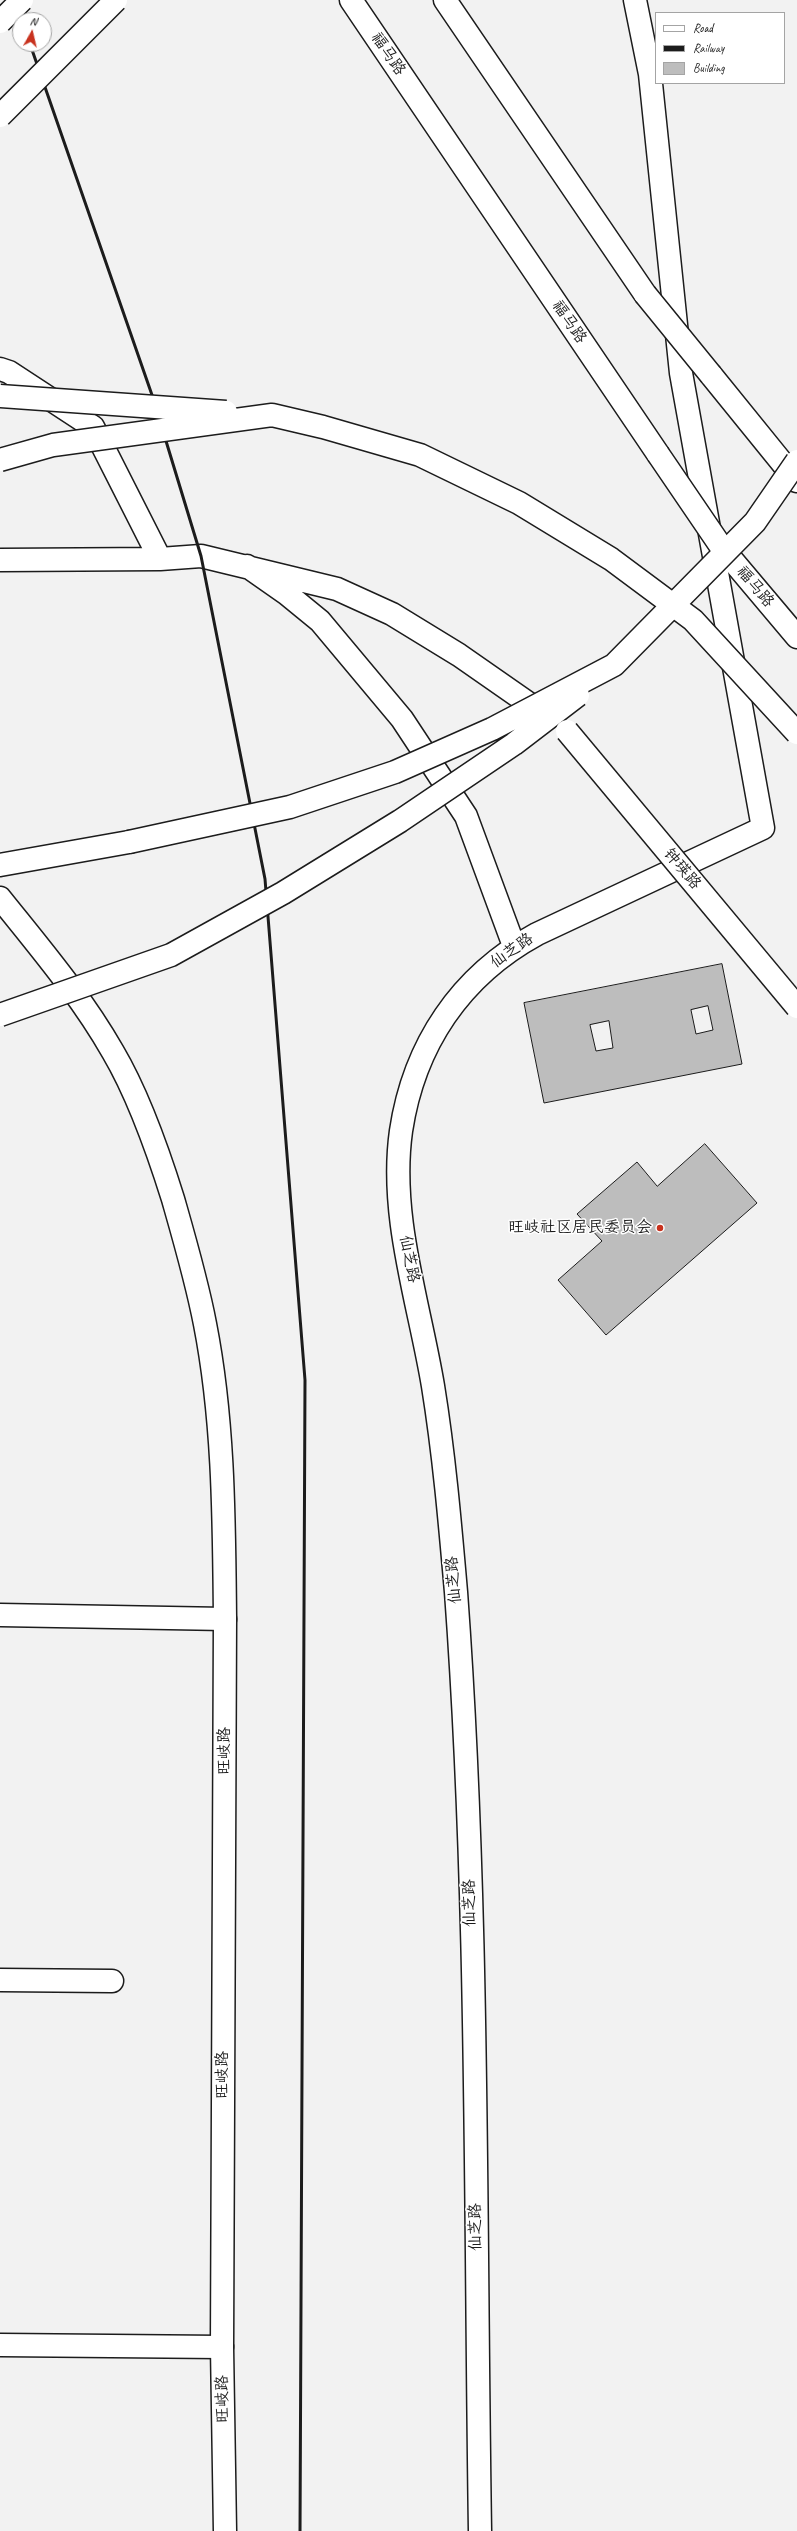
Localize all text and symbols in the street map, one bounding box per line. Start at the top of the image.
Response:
north arrow [12,12,52,52]
legend [655,12,785,84]
text: N [29,14,38,29]
text: Road [693,20,713,36]
street label: 福马路 [367,29,409,79]
text: Railway [693,40,724,56]
text: Building [693,60,725,76]
street label: 福马路 [548,297,590,347]
street label: 福马路 [732,562,778,612]
street label: 钟瑛路 [659,844,705,894]
street label: 仙芝路 [487,929,537,973]
place label: 旺岐社区居民委员会 [508,1218,652,1238]
marker: 旺岐社区居民委员会 [655,1223,665,1233]
street label: 仙芝路 [395,1234,423,1284]
street label: 仙芝路 [442,1555,466,1605]
street label: 旺岐路 [215,1727,235,1775]
street label: 仙芝路 [460,1879,480,1927]
street label: 旺岐路 [213,2051,233,2099]
street label: 仙芝路 [466,2203,486,2251]
street label: 旺岐路 [213,2375,233,2423]

